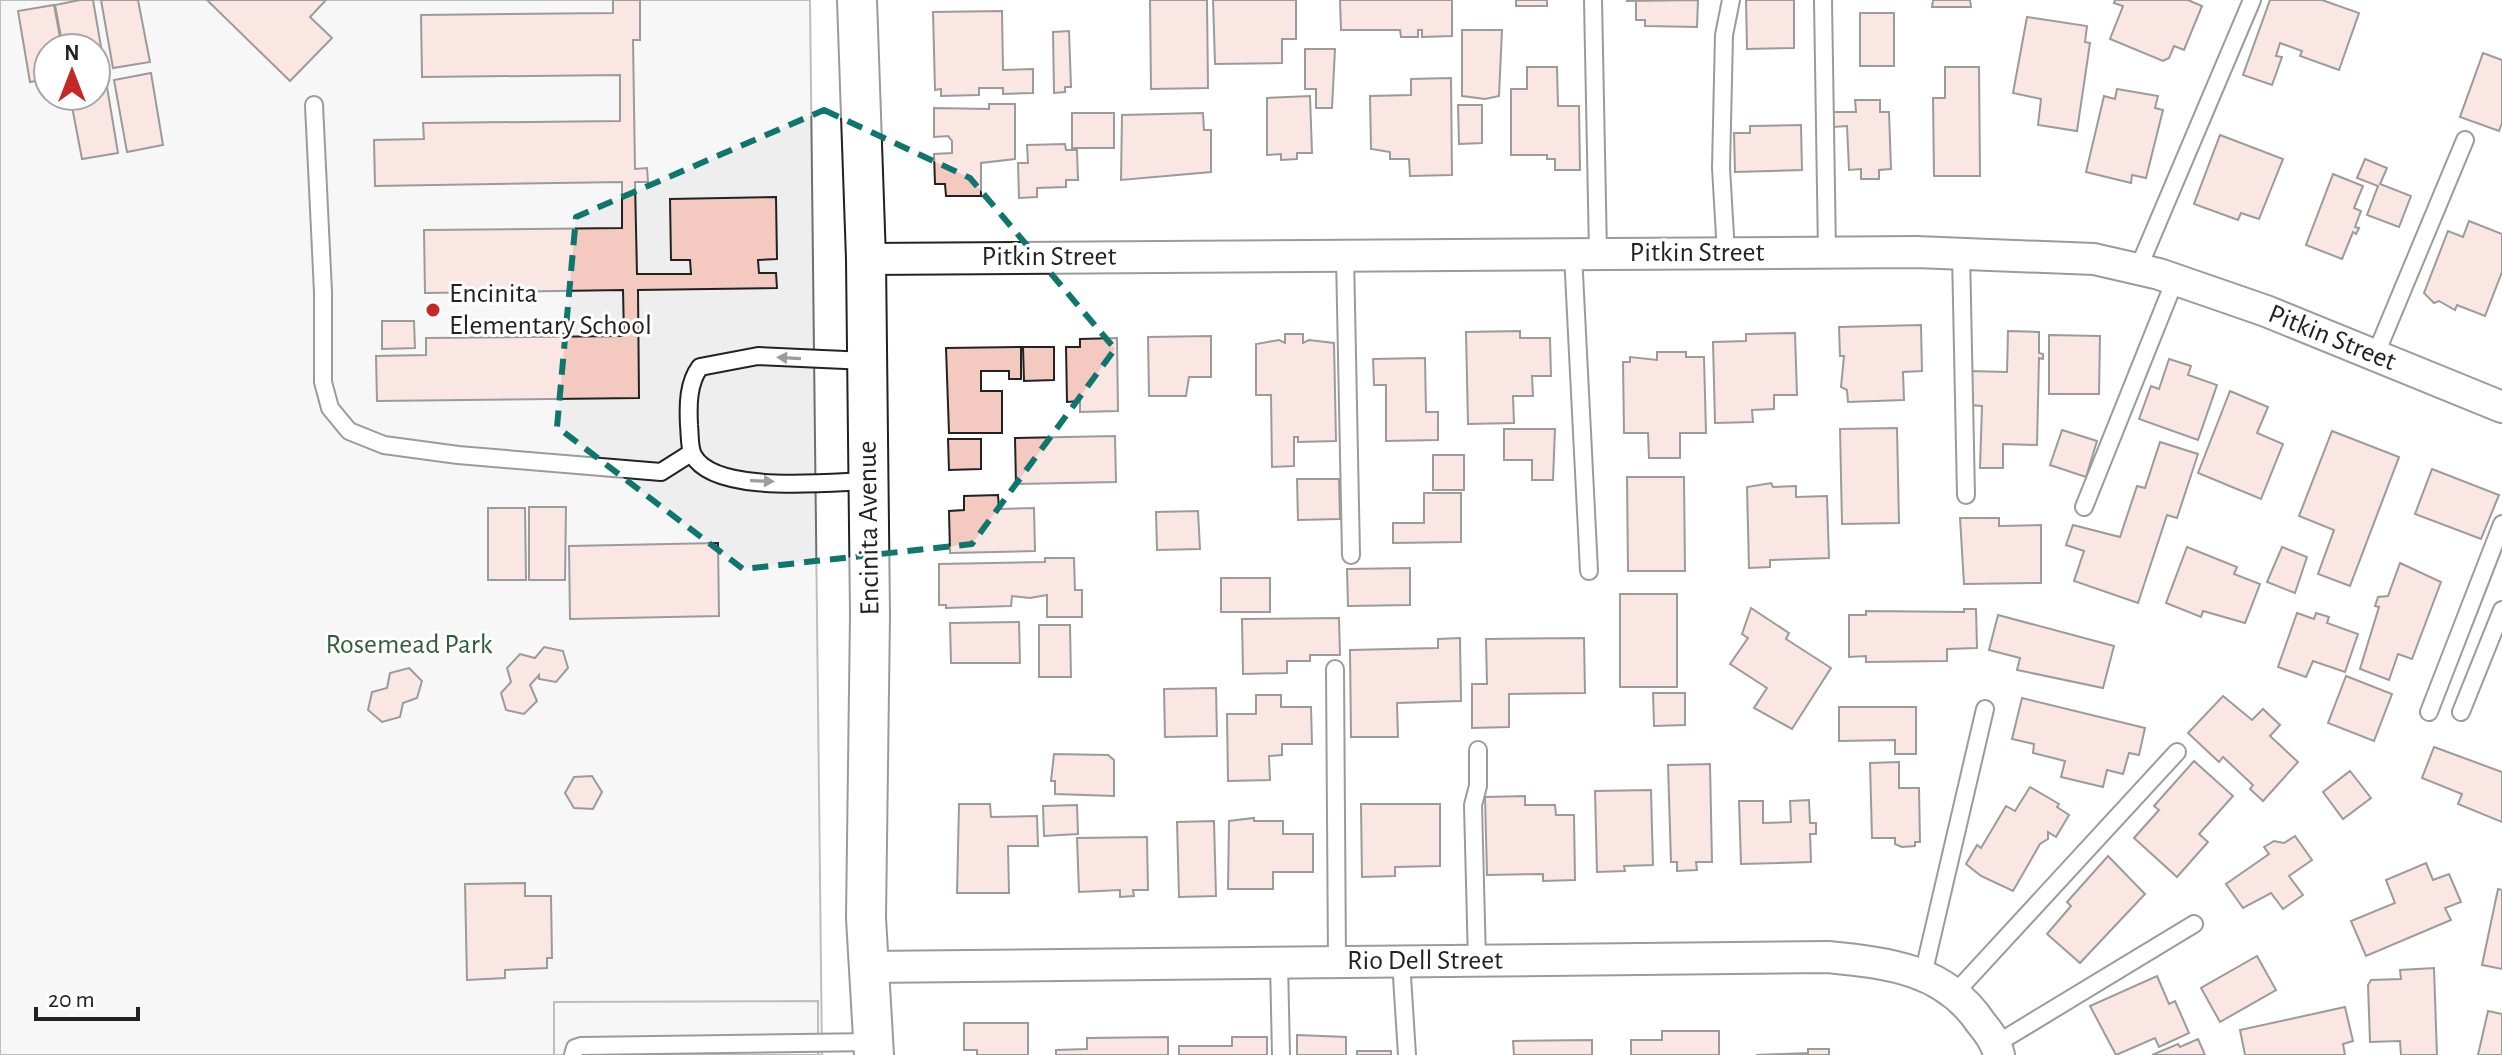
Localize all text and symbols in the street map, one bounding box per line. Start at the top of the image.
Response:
north arrow [32,32,112,112]
text: N [64,42,80,64]
street label: Pitkin Street [1630,239,1764,267]
street label: Pitkin Street [982,243,1116,271]
place label: Encinita Elementary School [449,280,652,340]
street label: Pitkin Street [2264,300,2400,376]
marker: Encinita Elementary School [424,301,442,319]
one-way arrow [776,351,801,364]
street label: Encinita Avenue [853,440,885,616]
one-way arrow [750,475,775,487]
park label: Rosemead Park [325,631,493,659]
street label: Rio Dell Street [1347,947,1503,975]
scale bar [36,971,138,1021]
text: 20 m [48,988,95,1012]

